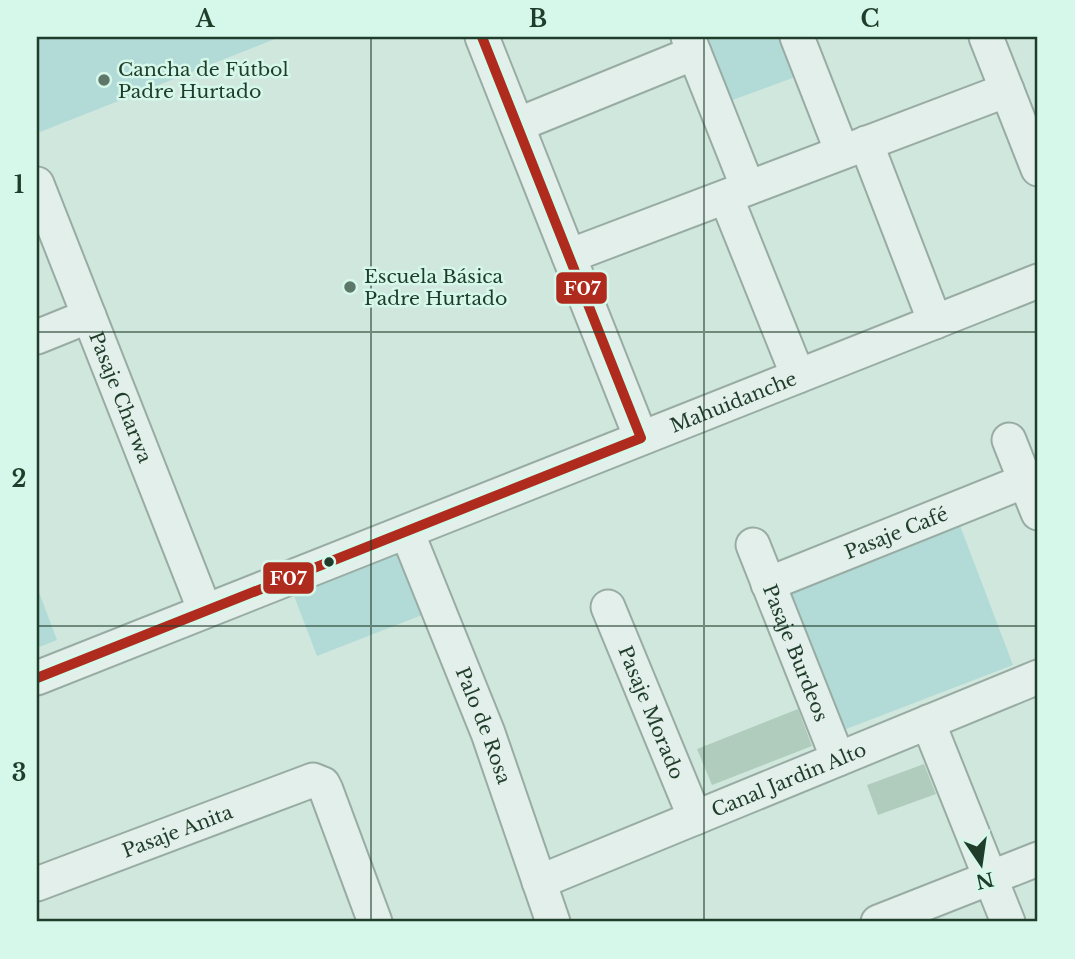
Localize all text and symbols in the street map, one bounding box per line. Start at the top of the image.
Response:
text: A [195,5,216,33]
text: B [529,5,547,33]
text: C [861,5,879,33]
place label: Cancha de Fútbol Padre Hurtado [118,58,289,103]
marker: Cancha de Fútbol Padre Hurtado [96,72,112,88]
text: 1 [14,171,24,199]
place label: Escuela Básica Padre Hurtado [364,265,507,310]
line badge: F07 [555,271,608,305]
text: F07 [563,277,602,300]
marker: Escuela Básica Padre Hurtado [342,279,358,295]
street label: Pasaje Charwa [85,328,157,466]
street label: Mahuidanche [667,366,800,437]
text: 2 [12,465,26,493]
street label: Pasaje Café [841,502,951,564]
unlabelled marker [322,555,336,569]
line badge: F07 [262,561,315,595]
text: F07 [269,567,308,590]
street label: Pasaje Burdeos [758,581,833,725]
street label: Pasaje Morado [614,642,689,782]
street label: Palo de Rosa [451,664,516,787]
street label: Canal Jardin Alto [708,737,869,821]
text: 3 [12,759,26,787]
street label: Pasaje Anita [119,800,236,862]
north arrow [946,830,1016,900]
text: N [973,867,996,893]

